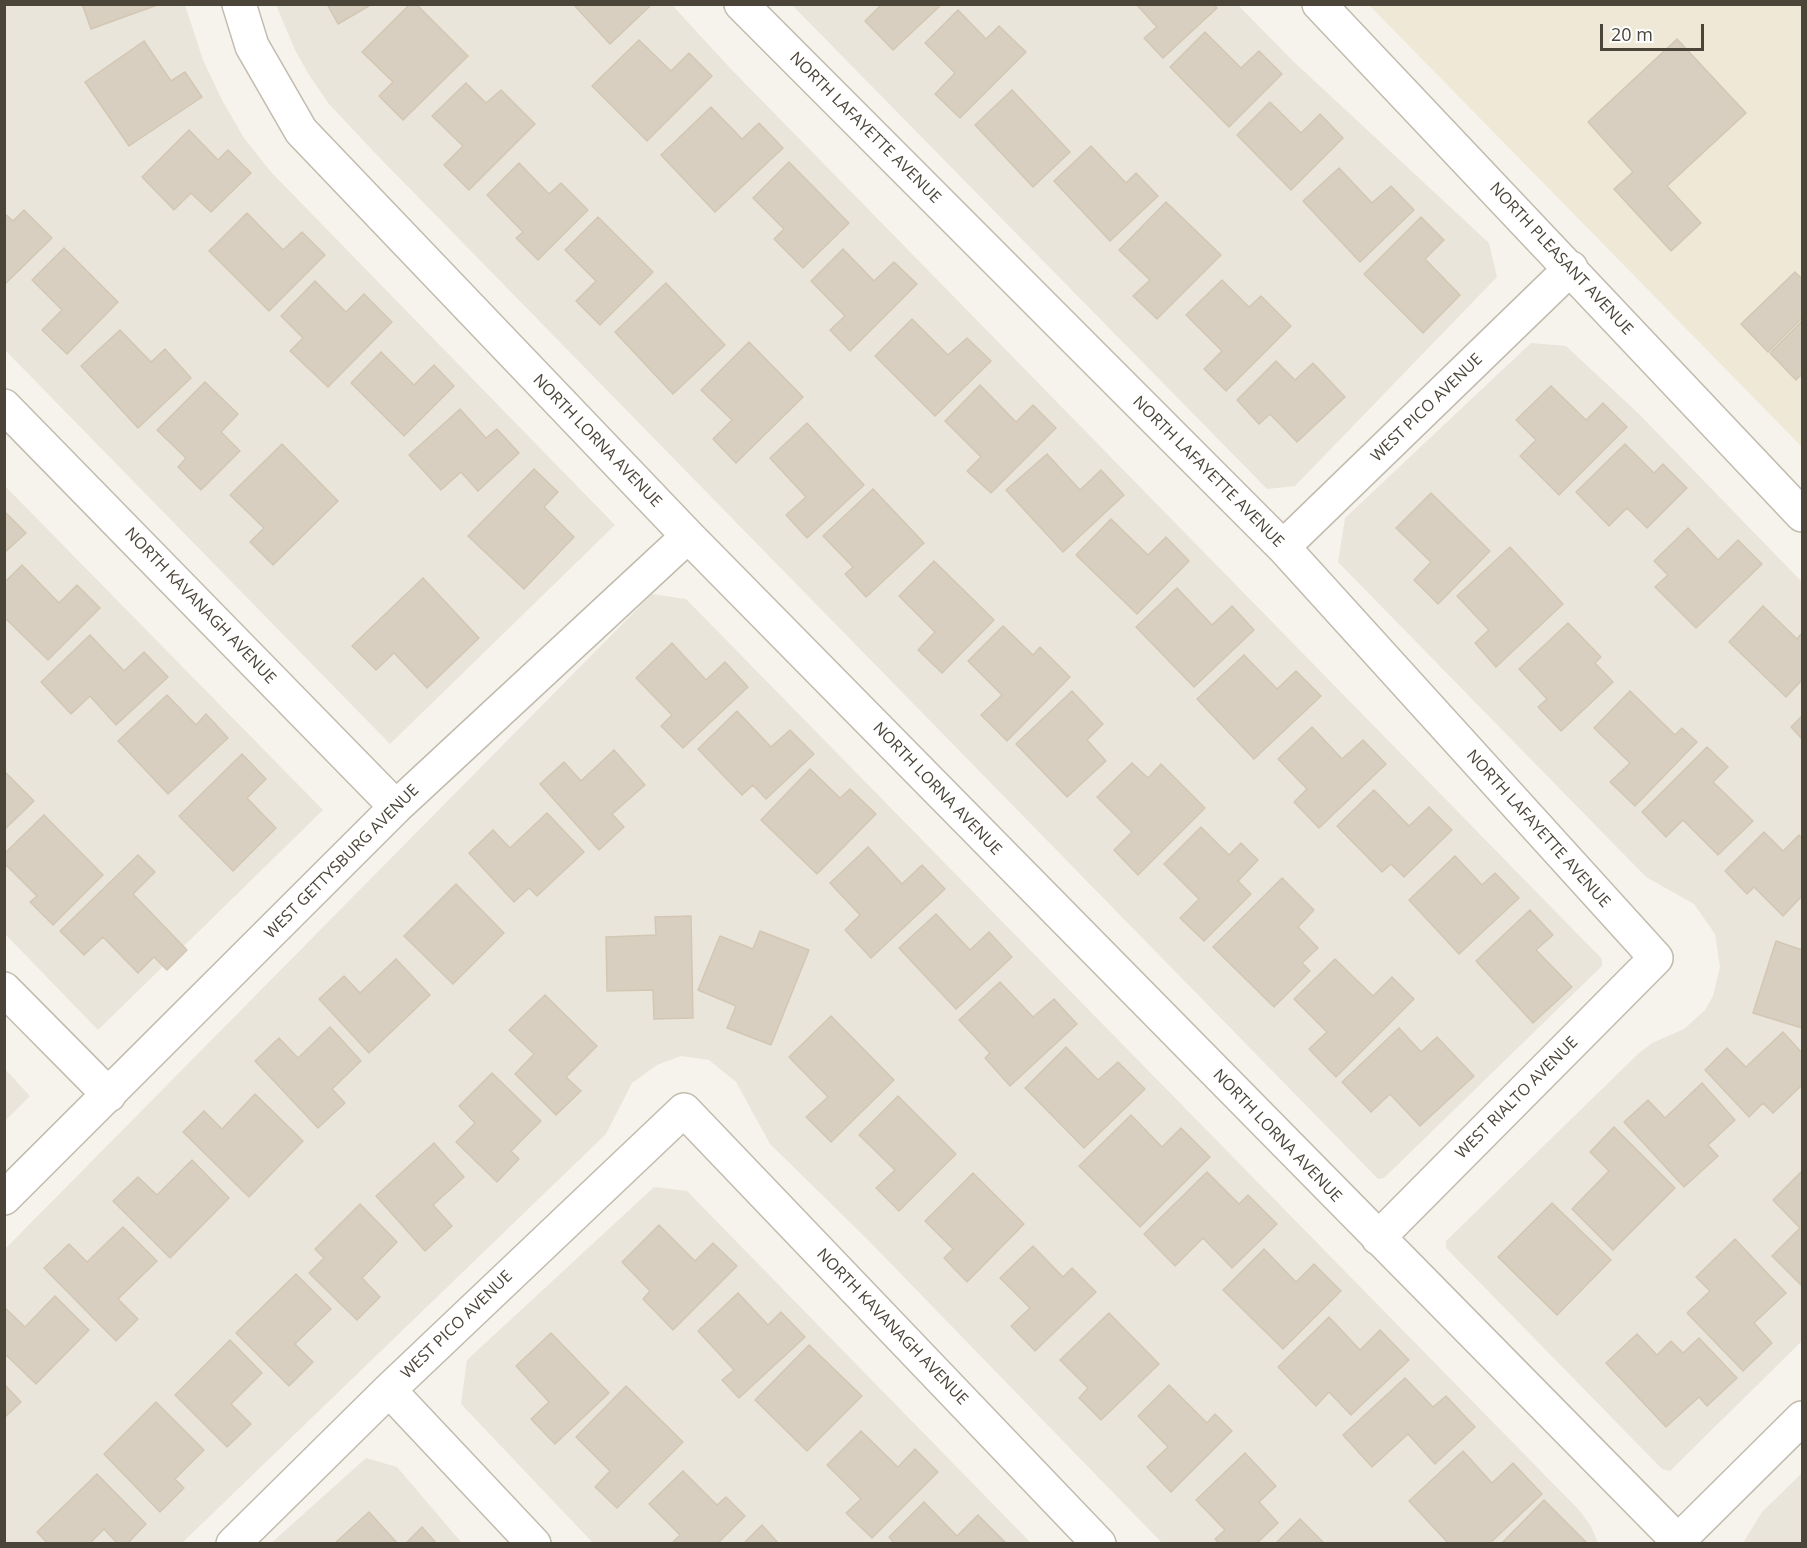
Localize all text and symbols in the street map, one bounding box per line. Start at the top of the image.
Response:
scale bar [1603,12,1706,50]
text: 20 m [1611,22,1653,46]
street label: NORTH LAFAYETTE AVENUE [786,49,944,207]
street label: NORTH PLEASANT AVENUE [1485,179,1637,339]
street label: WEST PICO AVENUE [1367,350,1487,466]
street label: NORTH LORNA AVENUE [529,371,665,511]
street label: NORTH LAFAYETTE AVENUE [1129,393,1287,551]
street label: NORTH KAVANAGH AVENUE [120,524,280,688]
street label: NORTH LORNA AVENUE [869,719,1005,859]
street label: NORTH LAFAYETTE AVENUE [1462,746,1614,912]
street label: WEST GETTYSBURG AVENUE [261,781,423,943]
street label: WEST RIALTO AVENUE [1452,1033,1582,1163]
street label: NORTH LORNA AVENUE [1209,1066,1345,1206]
street label: NORTH KAVANAGH AVENUE [812,1245,972,1409]
street label: WEST PICO AVENUE [397,1267,517,1383]

